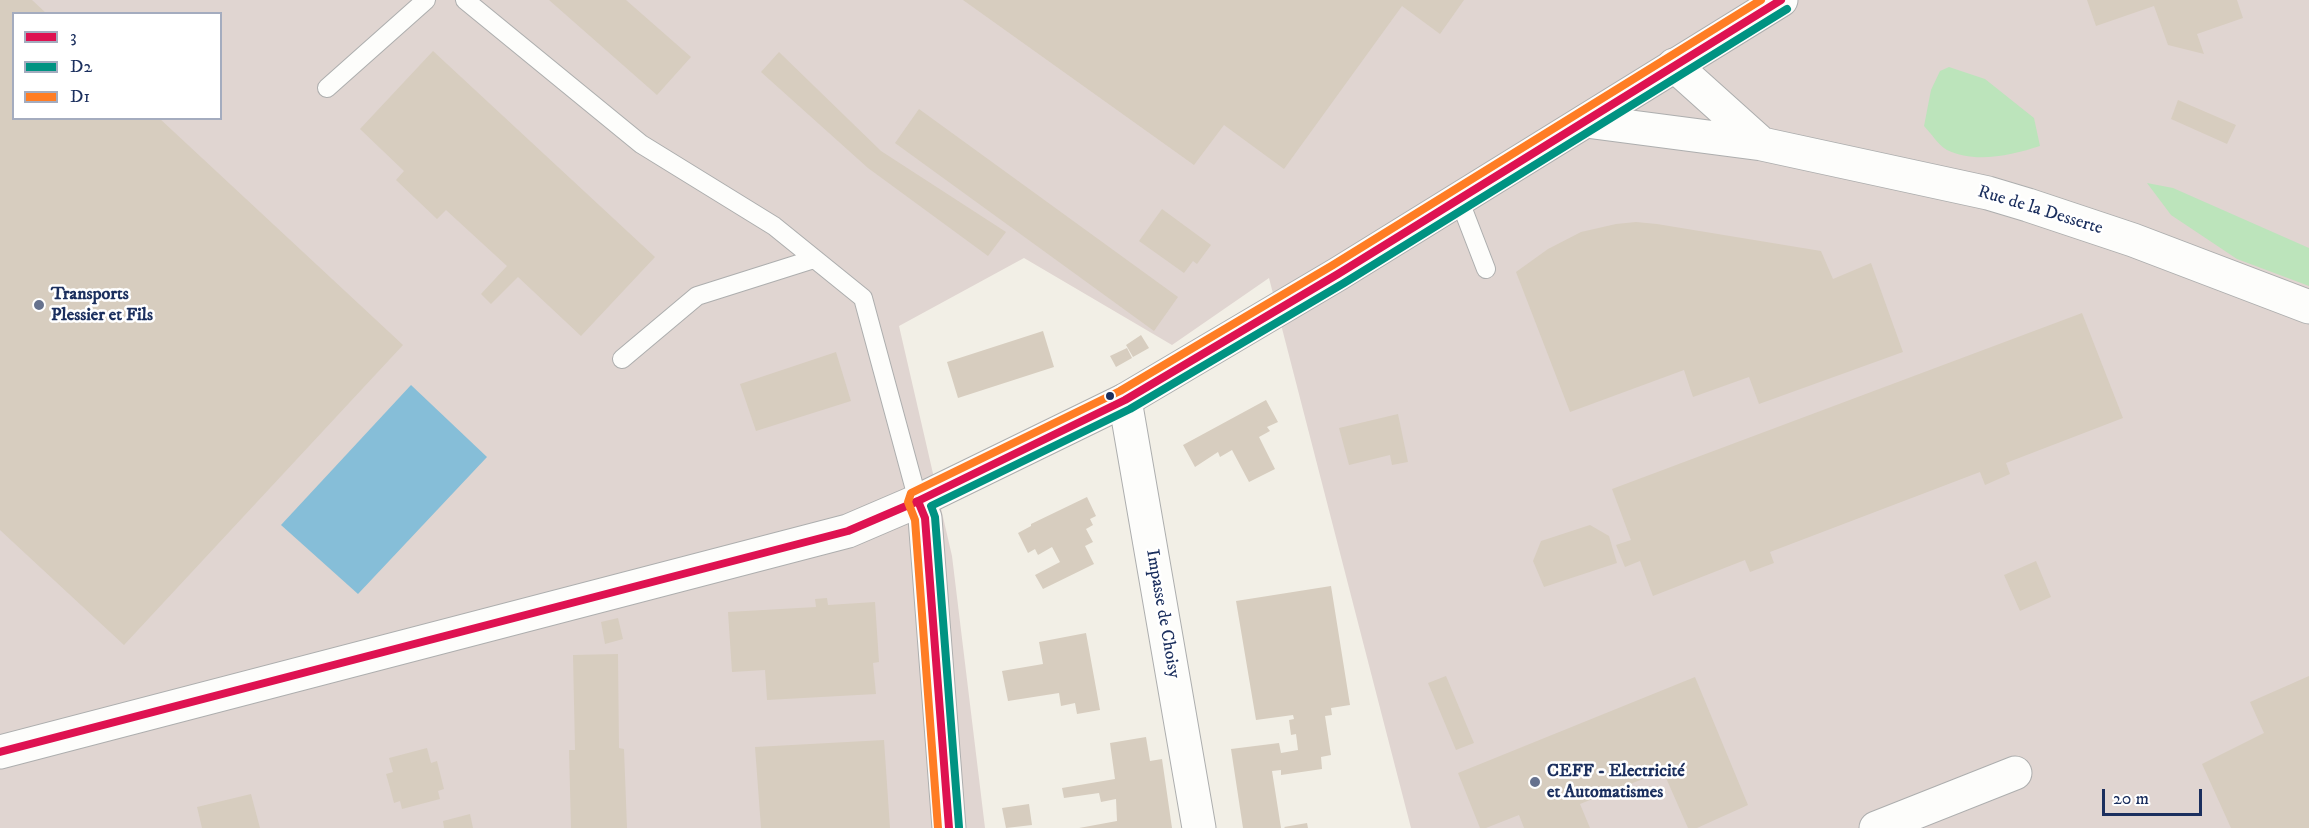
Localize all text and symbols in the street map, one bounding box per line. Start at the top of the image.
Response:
legend [12,12,222,120]
text: 3 [70,26,77,48]
text: D2 [70,56,92,78]
text: D1 [70,86,90,108]
street label: Rue de la Desserte [1975,182,2105,240]
place label: Transports Plessier et Fils [51,284,153,326]
marker: Transports Plessier et Fils [32,298,46,312]
unlabelled marker [1104,390,1116,402]
street label: Impasse de Choisy [1140,548,1184,680]
place label: CEFF - Electricité et Automatismes [1547,761,1685,804]
marker: CEFF - Electricité et Automatismes [1528,775,1542,789]
scale bar [2105,777,2206,815]
text: 20 m [2113,788,2149,810]

